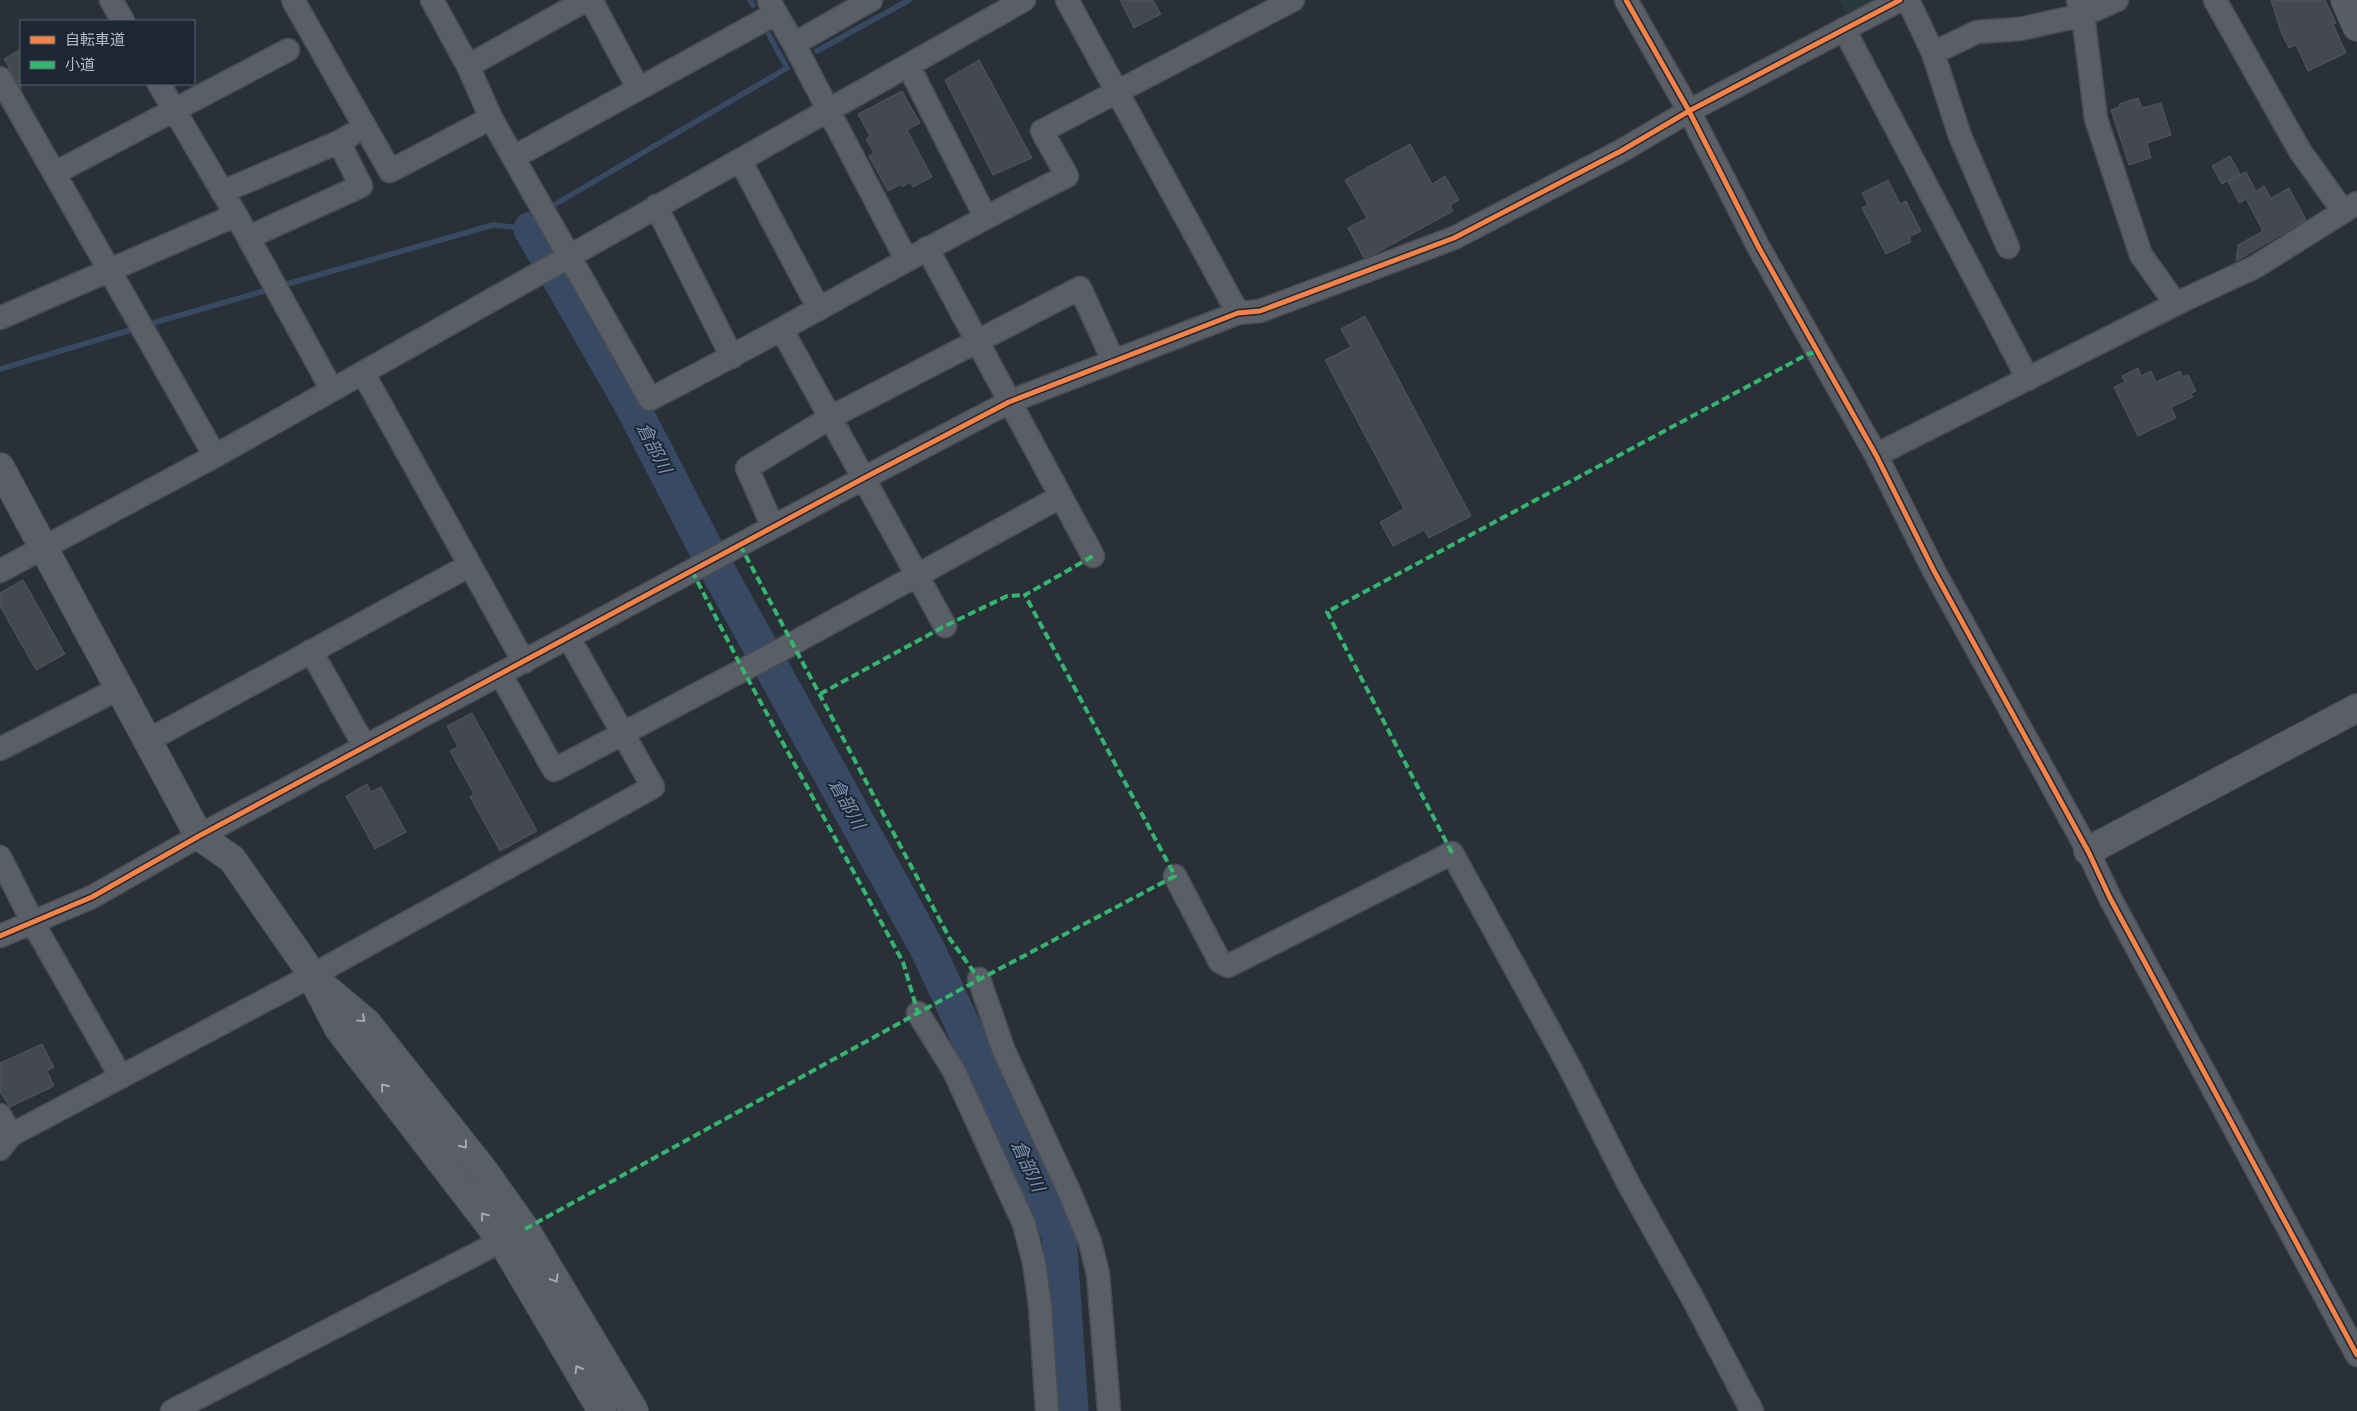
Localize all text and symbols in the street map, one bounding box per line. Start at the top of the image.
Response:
legend [20,20,195,85]
text: 自転車道 [65,31,125,49]
text: 小道 [65,56,95,74]
water label: 倉部川 [632,419,677,479]
water label: 倉部川 [824,775,871,835]
one-way arrow [356,1013,365,1022]
one-way arrow [381,1083,390,1093]
water label: 倉部川 [1007,1137,1050,1197]
one-way arrow [458,1139,466,1148]
one-way arrow [481,1213,489,1222]
one-way arrow [549,1274,559,1283]
one-way arrow [574,1365,584,1374]

